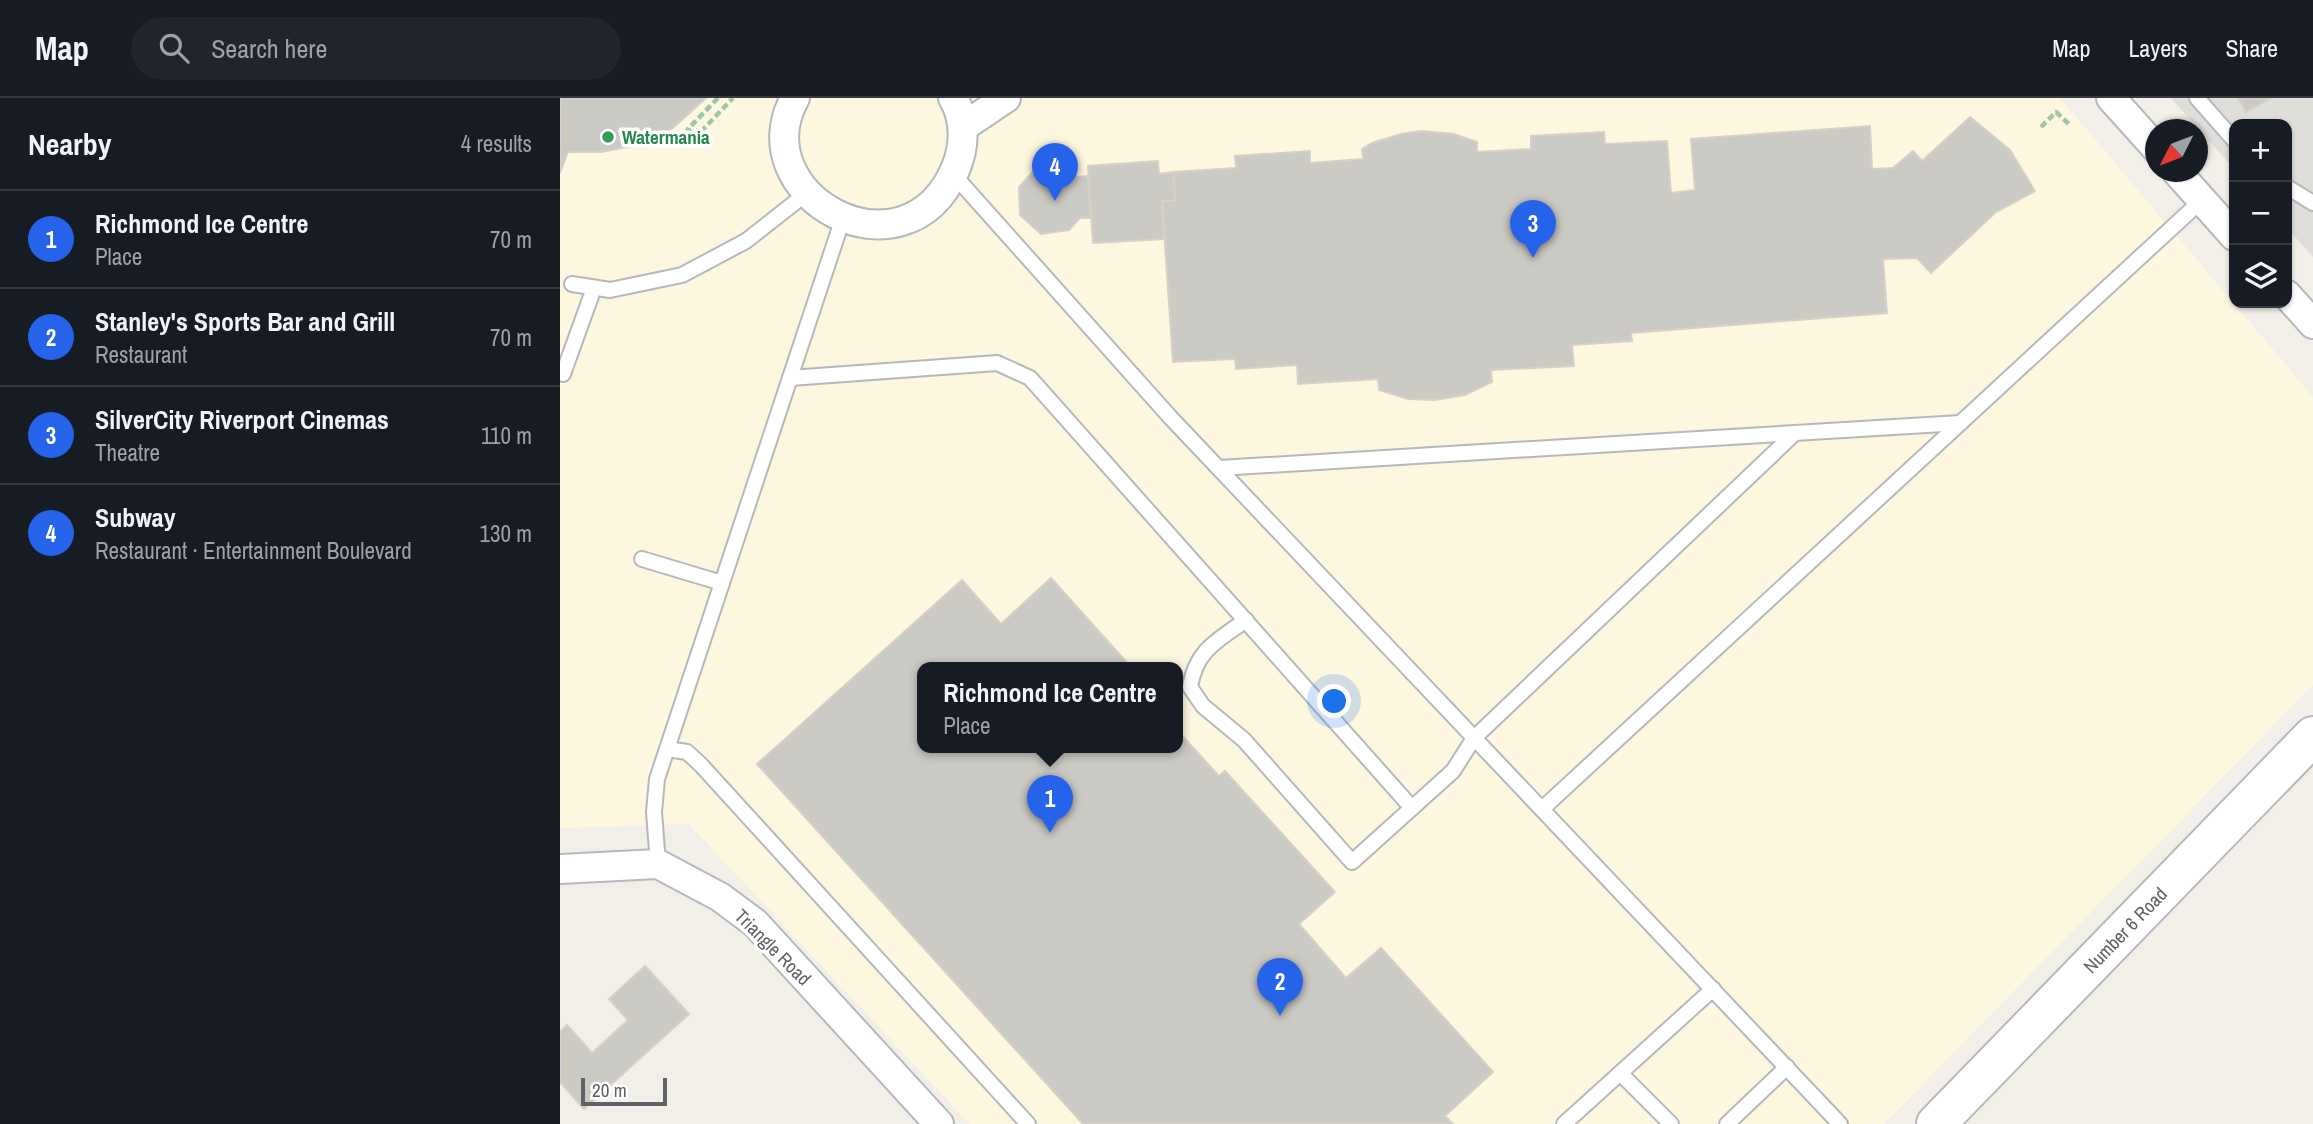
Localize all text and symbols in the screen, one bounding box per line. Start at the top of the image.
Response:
search box [131,17,621,80]
text: Map [35,26,89,70]
icon: search [155,29,193,67]
text: Search here [211,31,327,66]
text: Map [2052,32,2090,64]
text: Layers [2128,32,2187,64]
text: Share [2225,32,2278,64]
north arrow [2145,119,2208,182]
map controls [2229,119,2292,308]
button: + [2229,119,2292,182]
text: Nearby [28,124,111,164]
place label: Watermania [622,124,710,150]
text: 4 results [461,128,532,159]
marker: Watermania [600,129,616,145]
pin: 4 [1032,143,1078,201]
button: − [2229,182,2292,245]
pin: 3 [1510,200,1556,258]
text: Richmond Ice Centre [95,206,308,241]
text: 1 [46,224,56,255]
text: 70 m [490,224,532,255]
text: Place [95,241,142,272]
button: layers [2229,245,2292,308]
text: Stanley's Sports Bar and Grill [95,304,395,339]
text: 2 [46,322,56,353]
text: 70 m [490,322,532,353]
text: Restaurant [95,339,187,370]
text: SilverCity Riverport Cinemas [95,402,389,437]
text: 3 [46,420,56,451]
text: 110 m [481,420,532,451]
text: Theatre [95,437,160,468]
text: Subway [95,500,176,535]
text: 4 [46,518,56,549]
text: 130 m [480,518,532,549]
text: Restaurant · Entertainment Boulevard [95,535,412,566]
popup [917,662,1183,753]
text: Richmond Ice Centre [943,675,1157,710]
your location [1317,684,1351,718]
text: Place [943,710,991,741]
pin: 1 [1027,775,1073,833]
street label: Number 6 Road [2077,881,2173,979]
street label: Triangle Road [729,903,817,991]
pin: 2 [1257,958,1303,1016]
scale bar [581,1075,667,1107]
text: 20 m [592,1077,627,1103]

